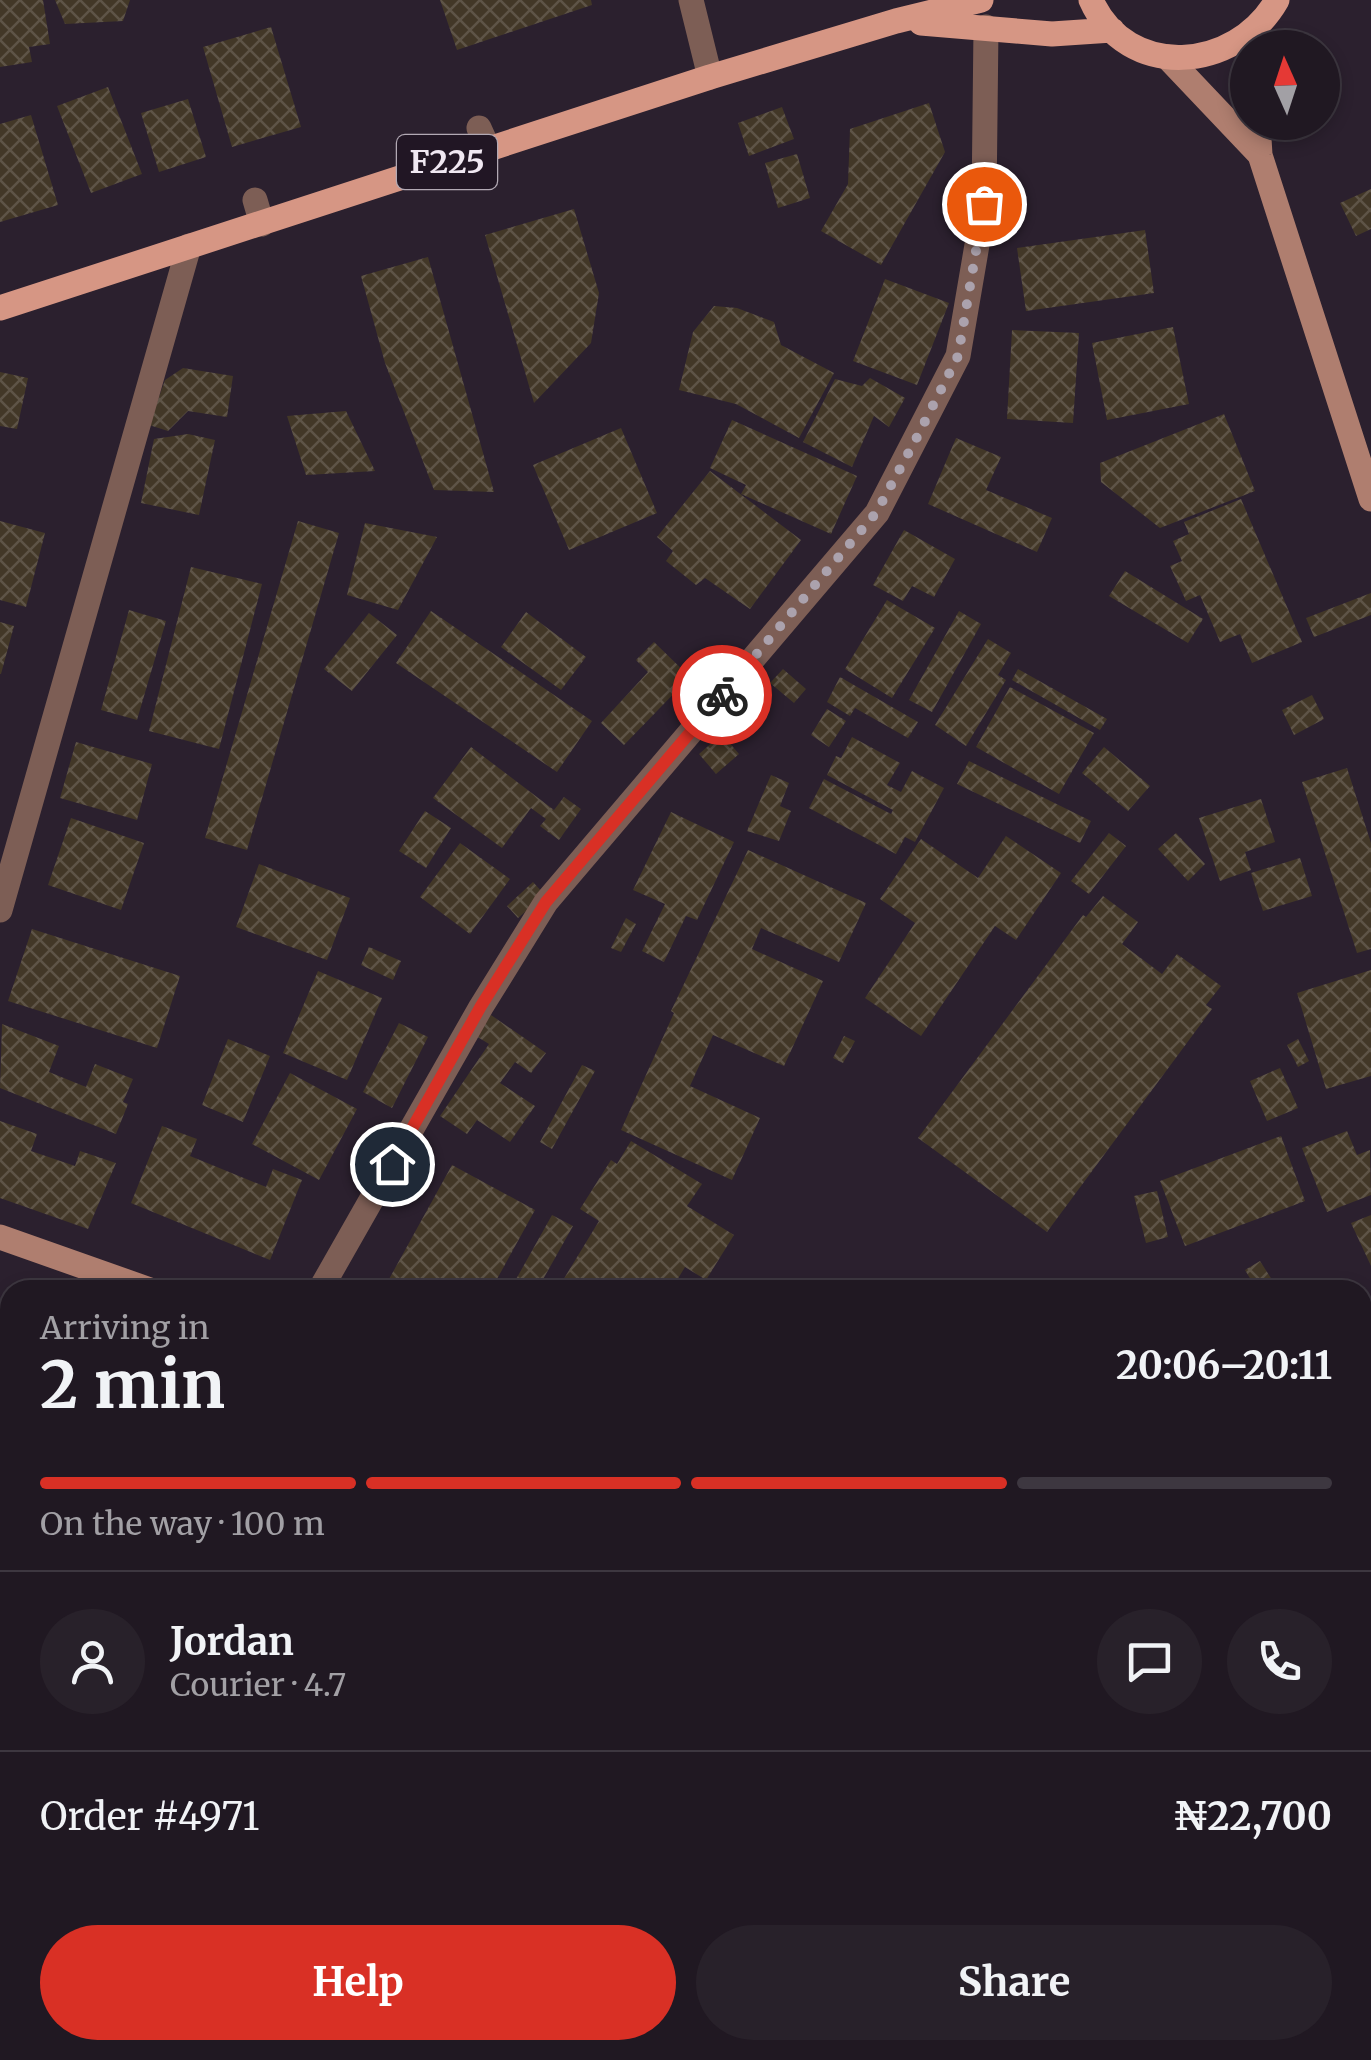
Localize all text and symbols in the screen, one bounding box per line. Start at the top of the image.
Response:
north arrow [1230,30,1340,140]
map controls [1230,30,1340,140]
road number: F225 [397,135,497,189]
pin [942,162,1027,247]
icon: bag [957,177,1012,232]
courier [672,645,772,745]
icon: bike [695,668,750,723]
pin [350,1122,435,1207]
icon: home [365,1137,420,1192]
text: Arriving in [40,1308,209,1348]
text: 20:06–20:11 [1116,1342,1332,1389]
text: 2 min [40,1344,225,1426]
text: On the way · 100 m [40,1504,325,1544]
button: person [40,1609,145,1714]
button: chat [1097,1609,1202,1714]
button: phone [1227,1609,1332,1714]
text: Jordan [170,1618,294,1665]
text: Courier · 4.7 [170,1665,346,1705]
text: Order #4971 [40,1793,260,1840]
text: ₦22,700 [1172,1793,1332,1840]
button: Help [40,1925,676,2040]
button: Share [696,1925,1332,2040]

